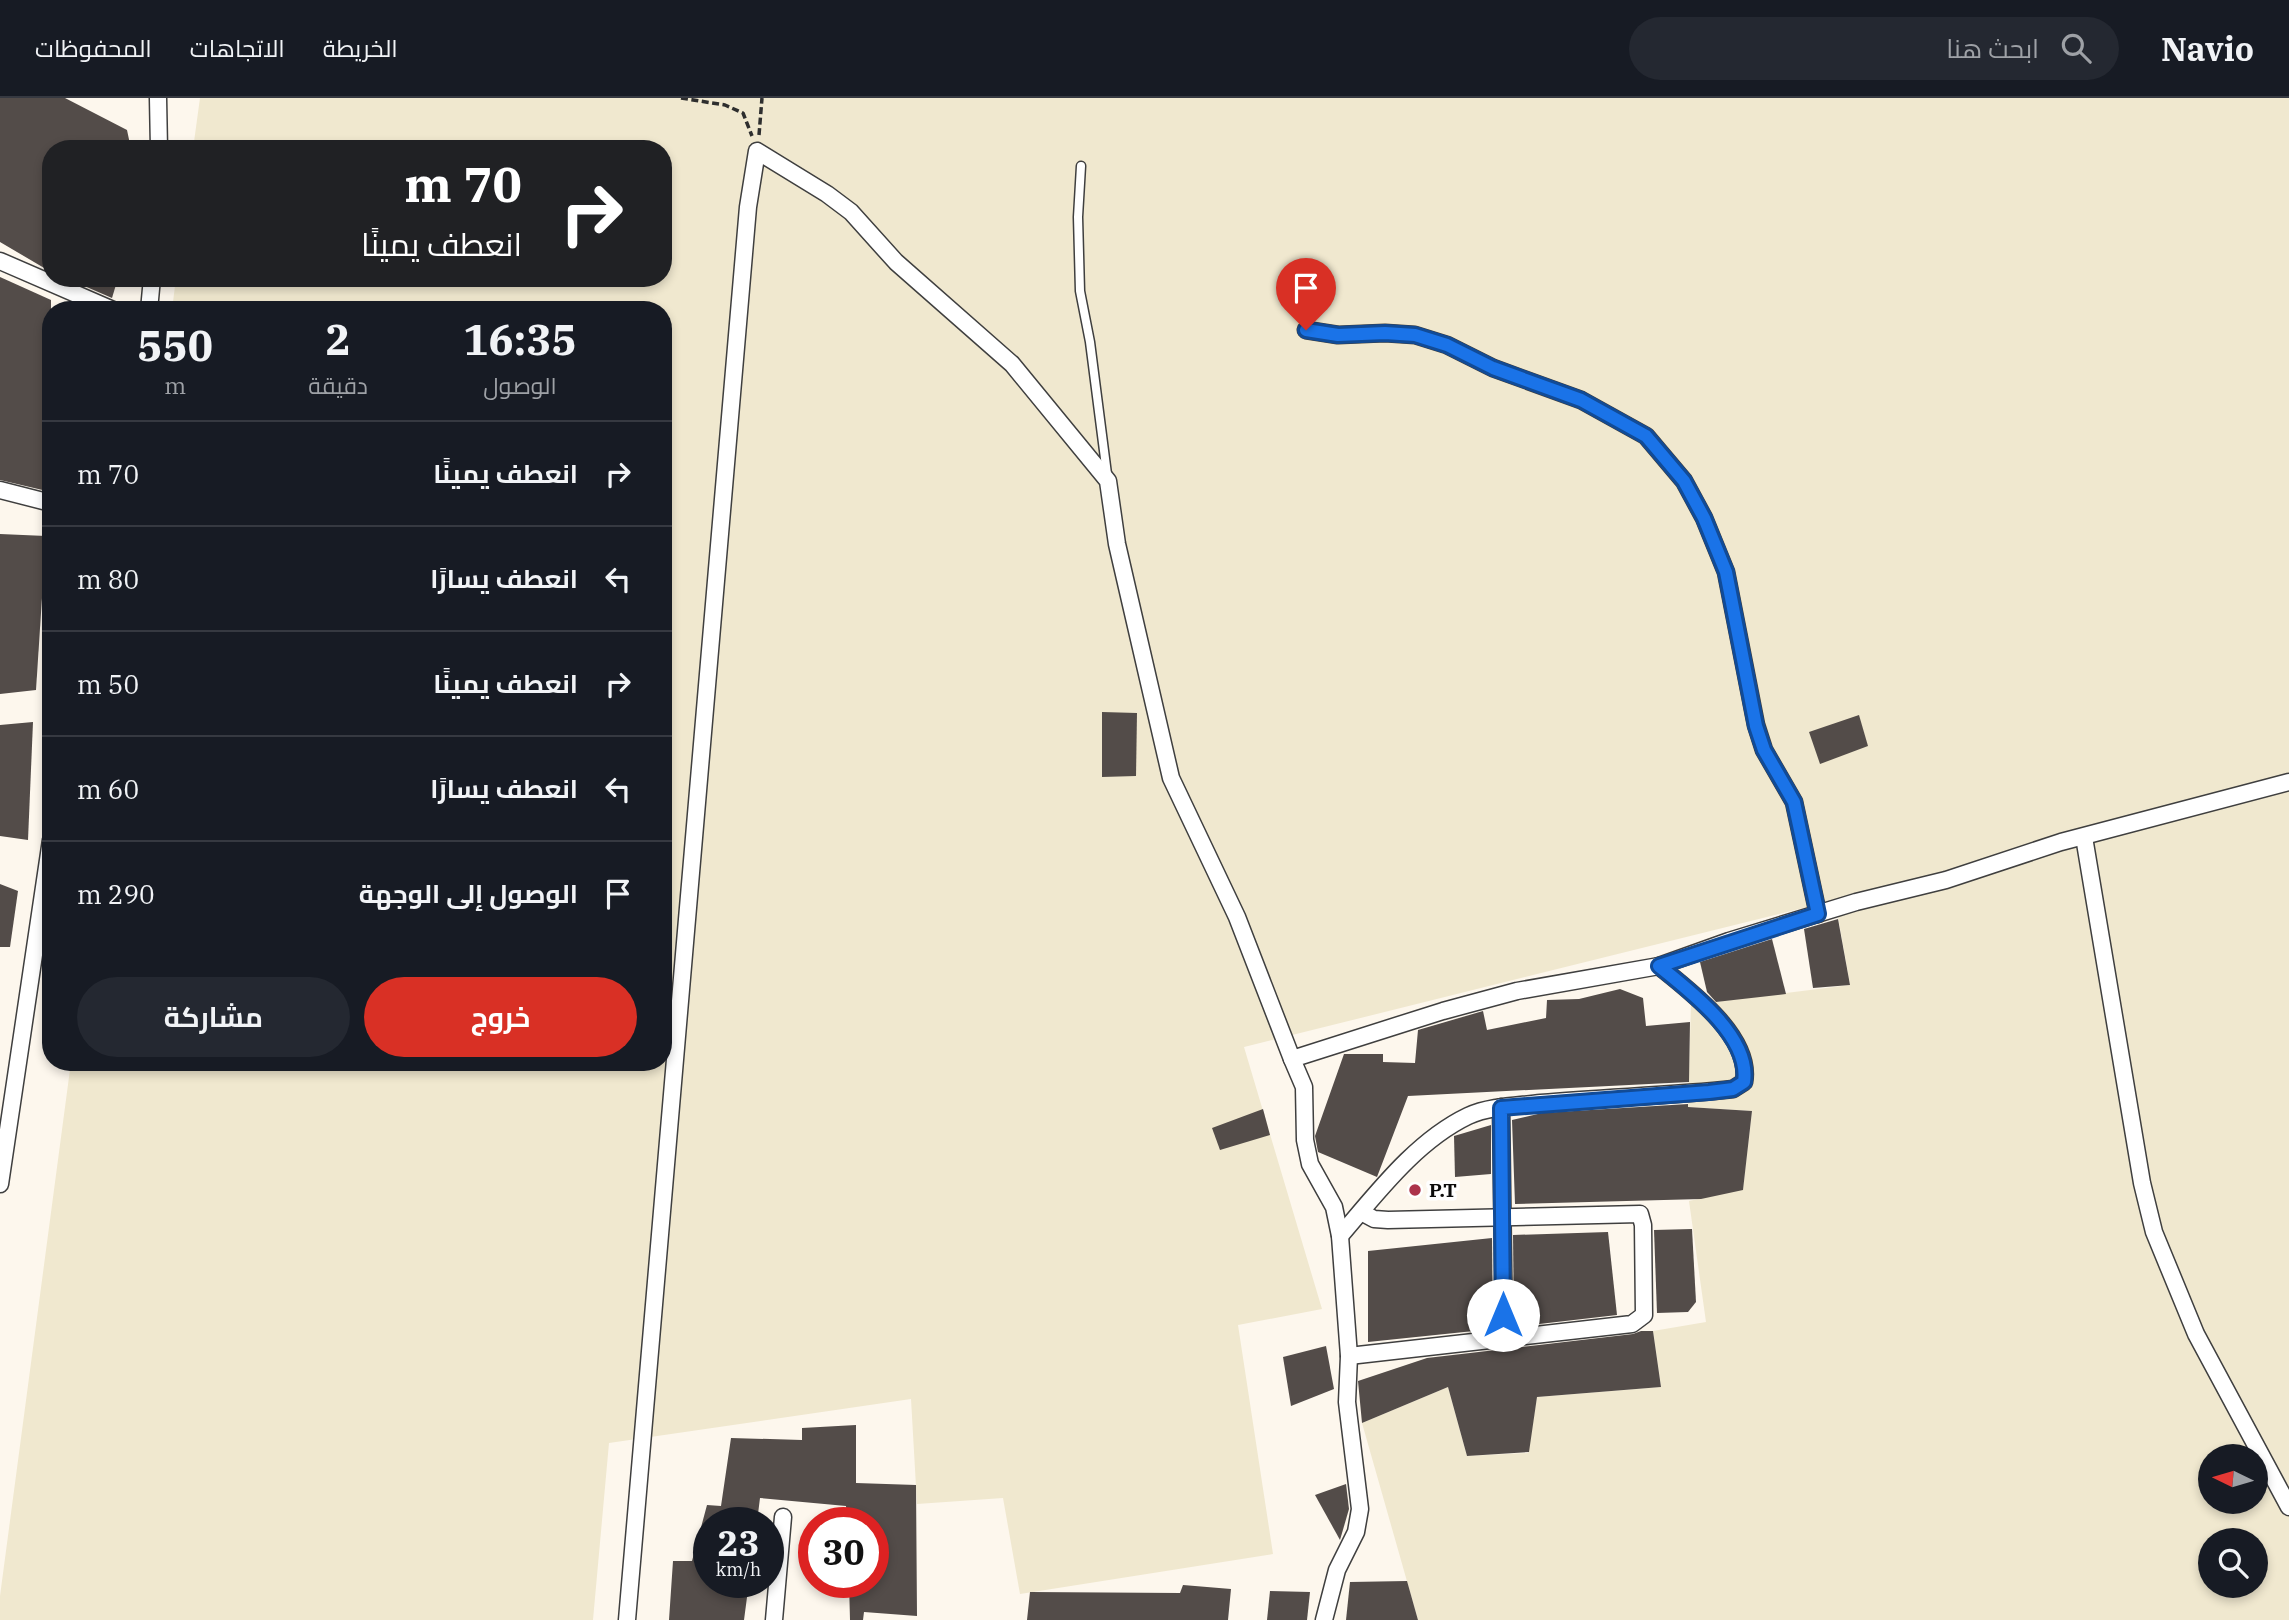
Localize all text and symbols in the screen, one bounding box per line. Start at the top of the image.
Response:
search box [1629,17,2119,80]
text: Navio [2161,27,2254,70]
icon: search [2057,29,2095,67]
text: ابحث هنا [1946,31,2039,65]
text: المحفوظات [35,32,152,64]
text: الاتجاهات [190,32,285,64]
text: الخريطة [323,32,398,64]
text: 70 m [404,152,522,215]
icon: right [546,168,637,259]
text: انعطف يمينًا [361,223,522,265]
pin [1276,258,1336,330]
icon: arrive [1287,269,1325,307]
text: 2 [325,312,351,367]
text: 16:35 [463,312,577,367]
text: 550 [137,318,213,373]
text: m [164,370,186,400]
text: دقيقة [308,370,368,400]
text: الوصول [483,370,557,400]
icon: right [599,455,637,493]
text: انعطف يمينًا [433,456,578,490]
text: 70 m [77,457,139,491]
icon: left [599,560,637,598]
text: انعطف يسارًا [430,561,578,595]
text: 80 m [77,562,139,596]
icon: right [599,665,637,703]
text: انعطف يمينًا [433,666,578,700]
text: 50 m [77,667,139,701]
icon: left [599,770,637,808]
text: انعطف يسارًا [430,771,578,805]
text: 60 m [77,772,139,806]
icon: arrive [599,875,637,913]
text: الوصول إلى الوجهة [359,876,578,910]
text: 290 m [77,877,155,911]
button: مشاركة [77,977,350,1057]
button: خروج [364,977,637,1057]
place label: P.T [1429,1178,1457,1202]
marker: P.T [1407,1182,1423,1198]
position arrow [1466,1278,1540,1352]
north arrow [2198,1444,2268,1514]
map controls [2198,1444,2268,1598]
speed limit sign: 30 [798,1507,889,1598]
text: 23 [717,1520,760,1566]
button: search [2198,1528,2268,1598]
text: km/h [716,1558,761,1581]

